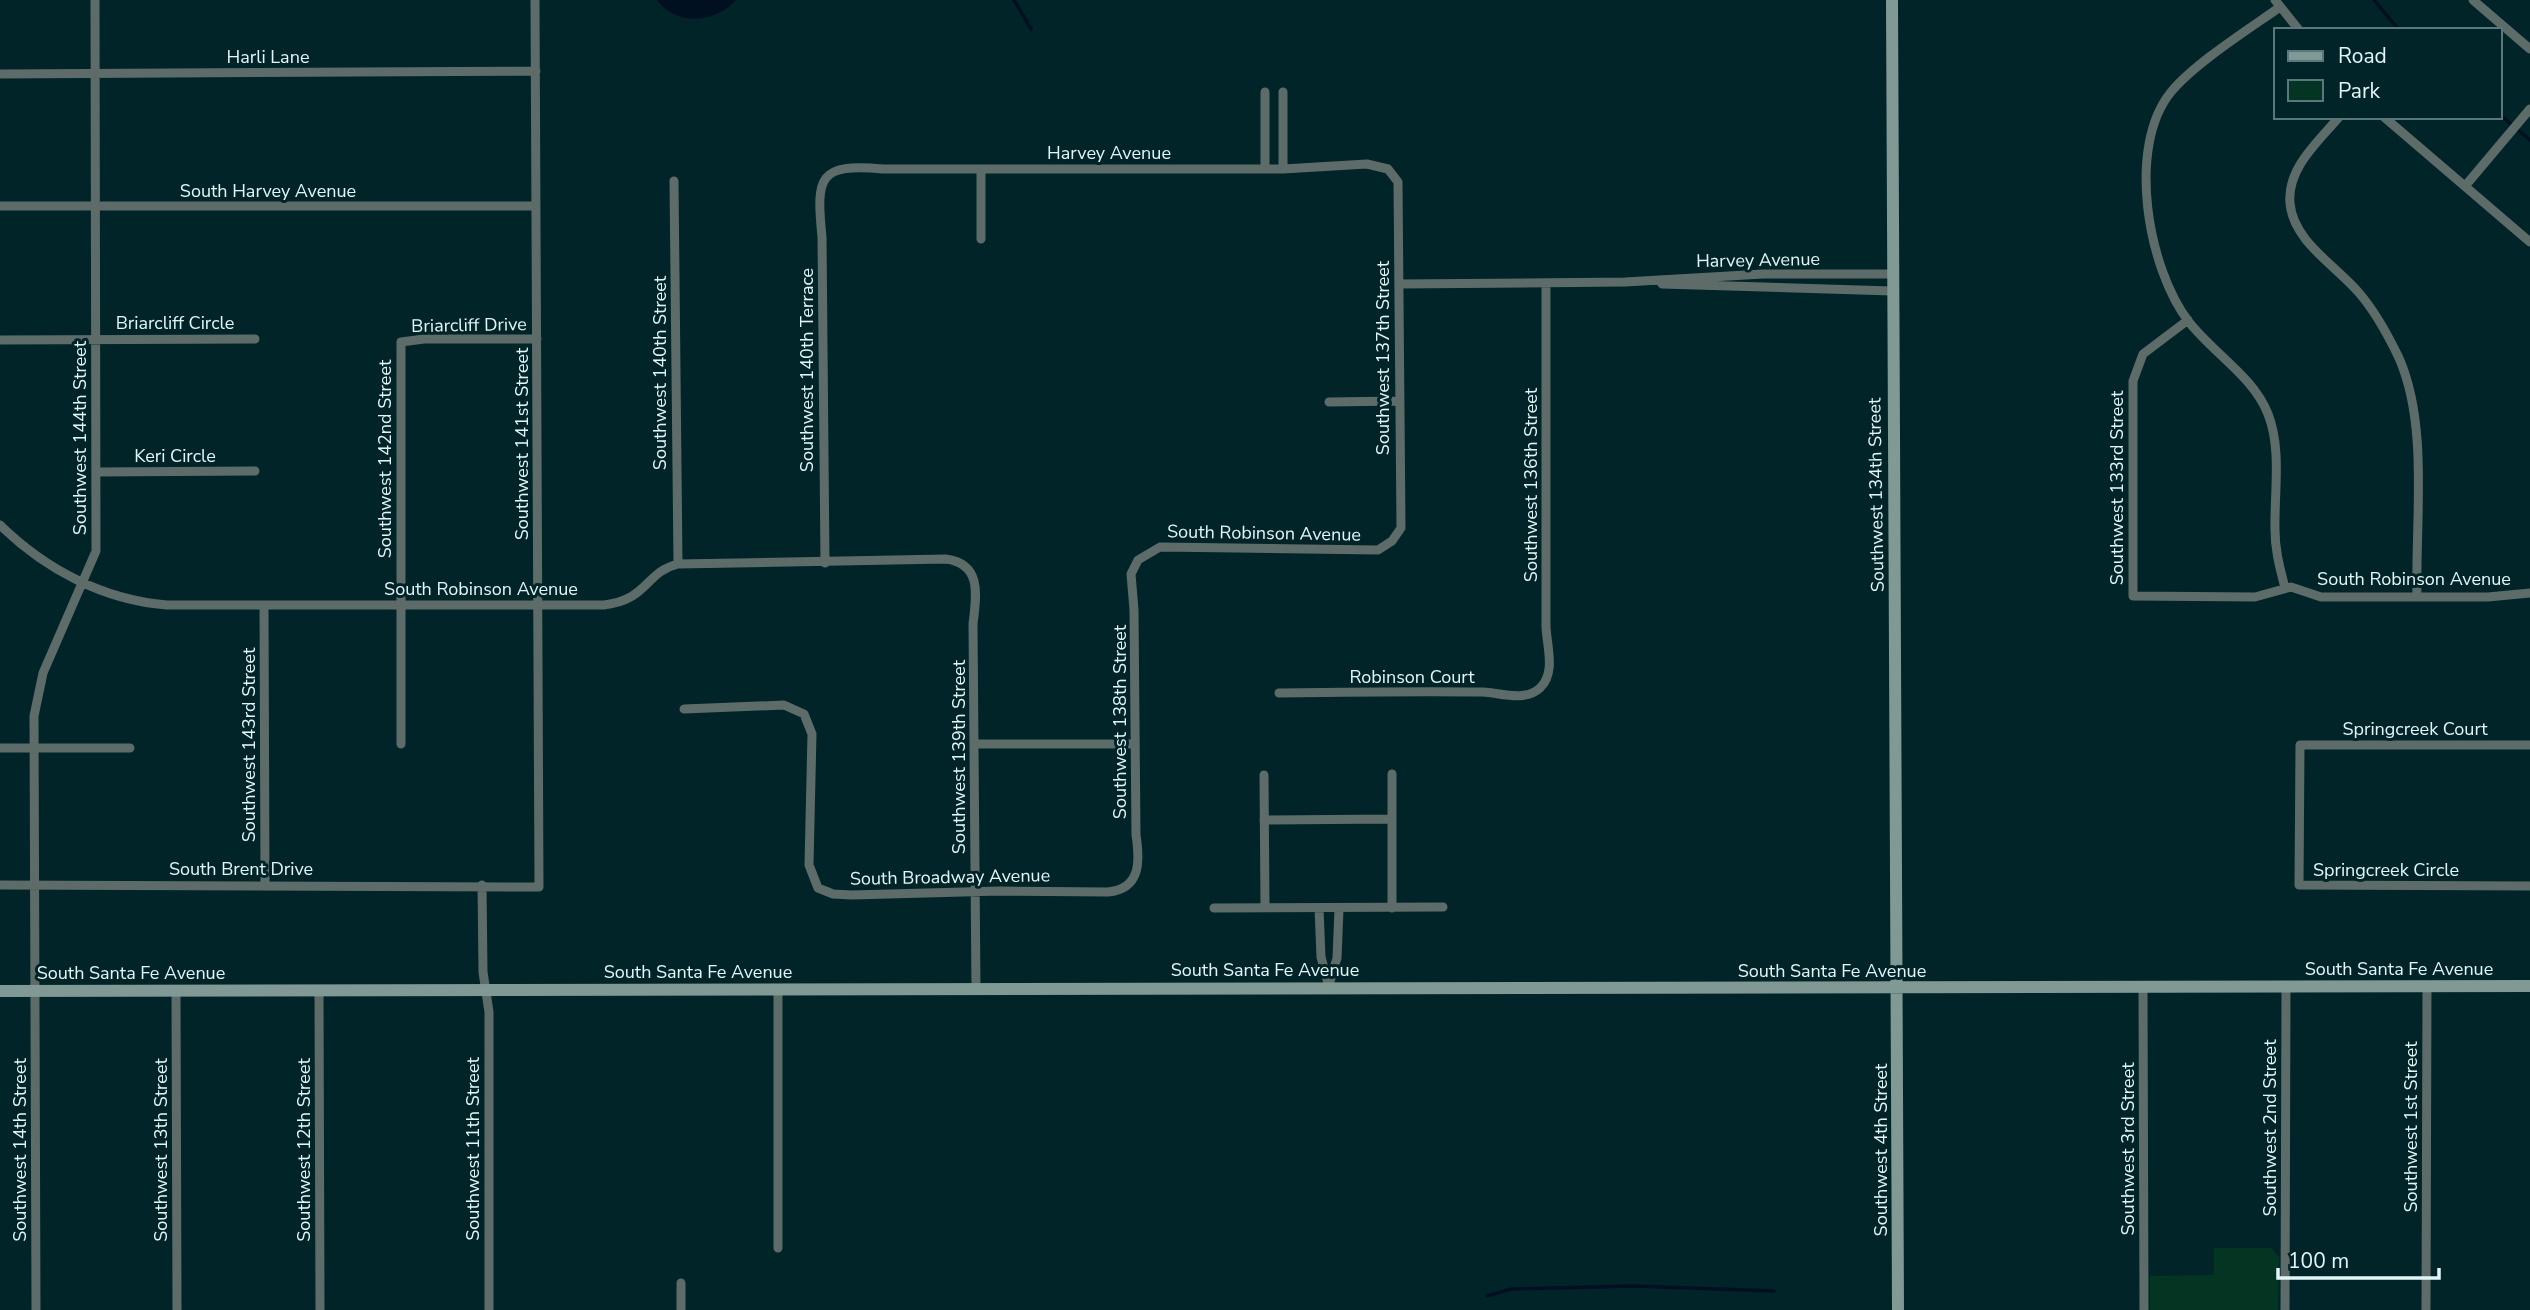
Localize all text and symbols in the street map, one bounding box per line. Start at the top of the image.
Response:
legend [2274,28,2502,119]
text: Road [2338,42,2387,70]
street label: Harli Lane [227,45,309,69]
text: Park [2338,77,2380,105]
street label: Harvey Avenue [1047,141,1171,165]
street label: South Harvey Avenue [180,179,356,203]
street label: Harvey Avenue [1696,247,1820,273]
street label: Southwest 137th Street [1371,260,1395,455]
street label: Southwest 140th Terrace [795,268,819,472]
street label: Southwest 140th Street [648,275,672,470]
street label: Briarcliff Circle [116,311,234,335]
street label: Briarcliff Drive [411,312,527,338]
street label: Southwest 144th Street [68,340,92,535]
street label: Southwest 141st Street [510,347,534,540]
street label: Southwest 142nd Street [373,359,397,558]
street label: Southwest 136th Street [1519,387,1543,582]
street label: Southwest 133rd Street [2105,390,2129,585]
street label: Southwest 134th Street [1862,397,1890,592]
street label: Keri Circle [134,444,216,468]
street label: South Robinson Avenue [1167,519,1361,547]
street label: South Robinson Avenue [2317,567,2511,591]
street label: South Robinson Avenue [384,577,578,601]
street label: Southwest 138th Street [1108,624,1132,819]
street label: Southwest 143rd Street [237,647,261,842]
street label: Southwest 139th Street [947,659,971,854]
street label: Robinson Court [1349,665,1475,689]
street label: Springcreek Court [2342,717,2488,741]
street label: South Brent Drive [169,857,313,881]
street label: Springcreek Circle [2313,858,2459,882]
street label: South Broadway Avenue [850,863,1050,891]
street label: South Santa Fe Avenue [2305,957,2493,981]
street label: South Santa Fe Avenue [1171,958,1359,982]
street label: South Santa Fe Avenue [1738,959,1926,983]
street label: South Santa Fe Avenue [604,960,792,984]
street label: South Santa Fe Avenue [37,961,225,985]
street label: Southwest 2nd Street [2258,1039,2282,1216]
street label: Southwest 1st Street [2399,1041,2423,1213]
street label: Southwest 11th Street [461,1057,485,1241]
street label: Southwest 14th Street [8,1058,32,1242]
street label: Southwest 13th Street [149,1058,173,1242]
street label: Southwest 12th Street [292,1058,316,1242]
street label: Southwest 3rd Street [2116,1062,2140,1236]
street label: Southwest 4th Street [1869,1063,1893,1236]
scale bar [2278,1236,2439,1280]
text: 100 m [2288,1247,2349,1275]

